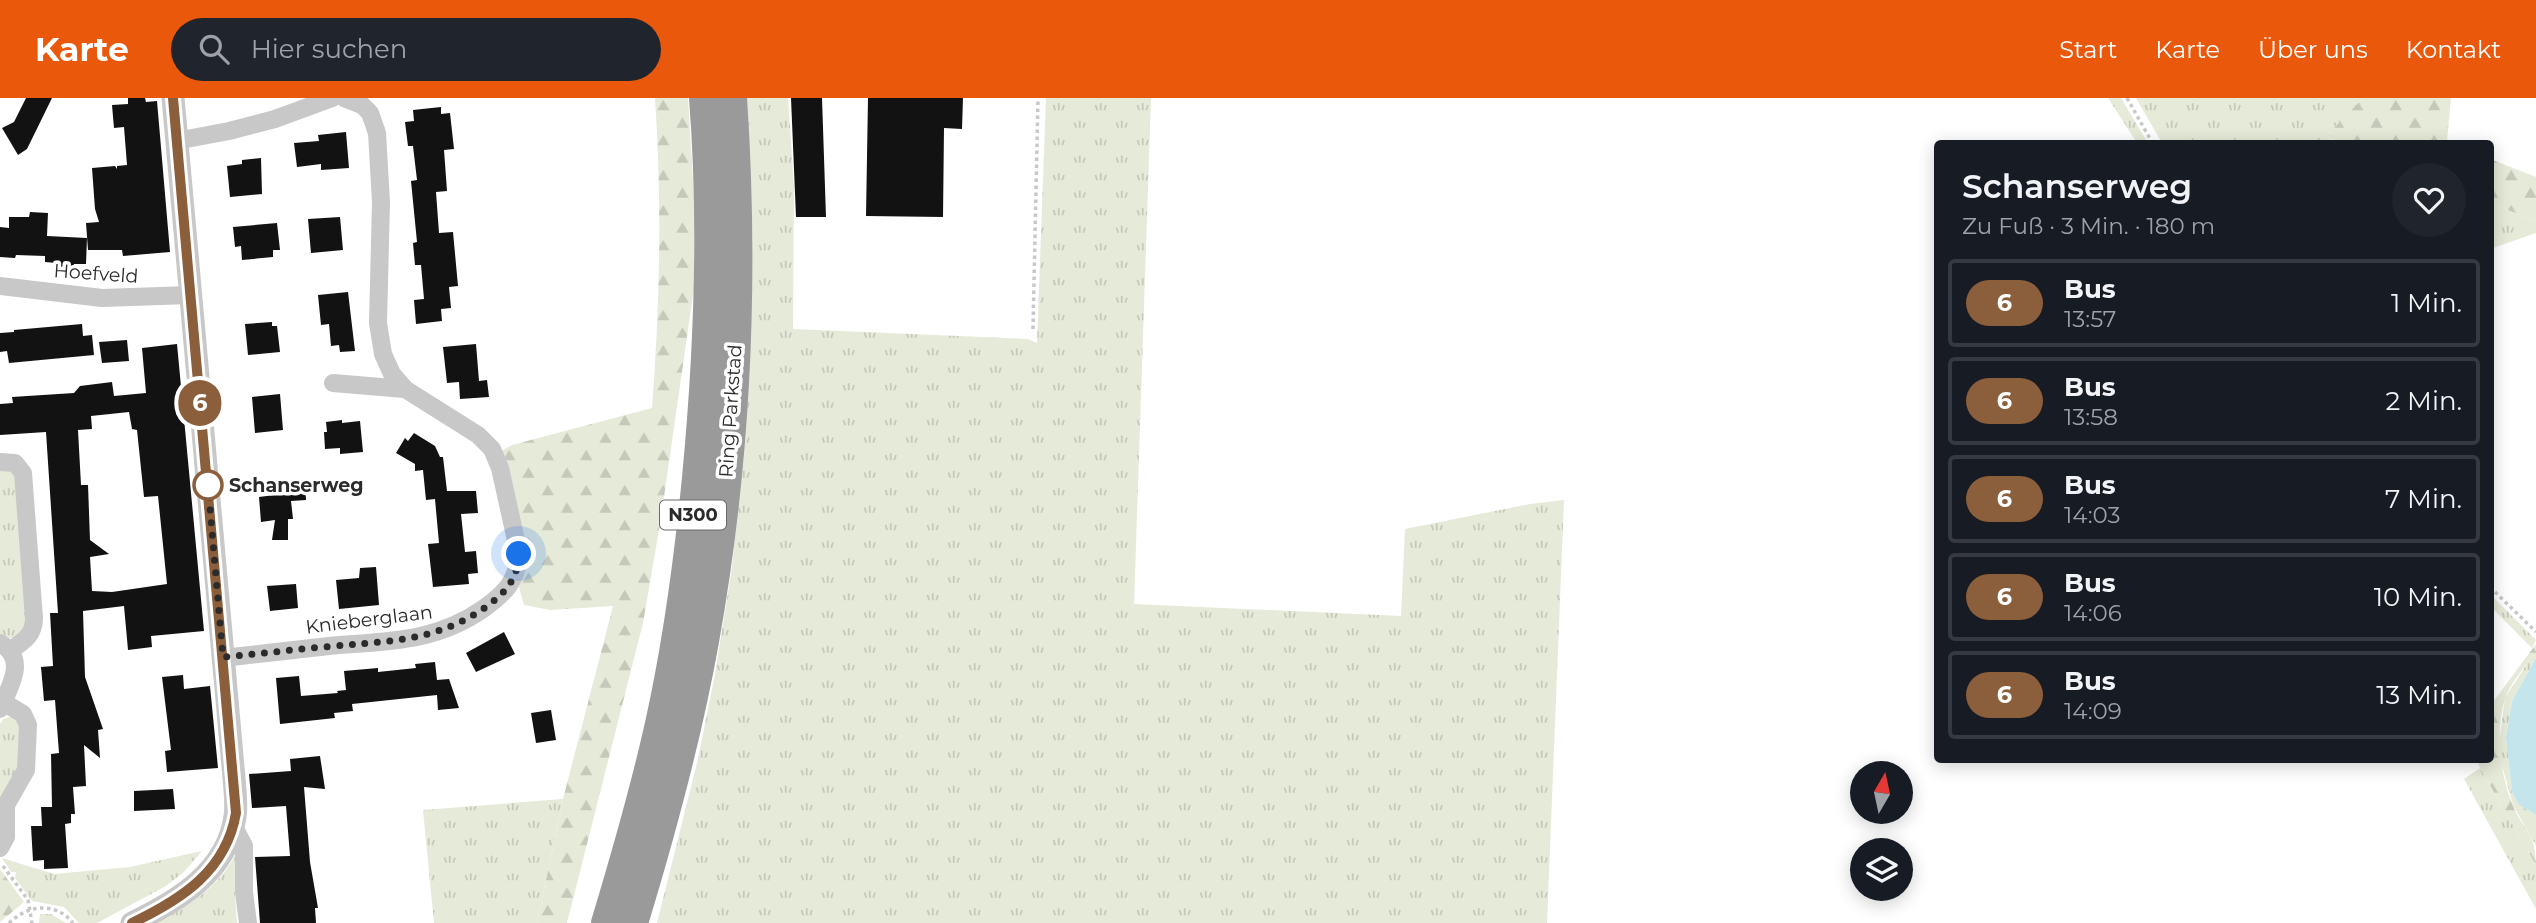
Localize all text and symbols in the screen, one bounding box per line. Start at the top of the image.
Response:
search box [171,18,661,81]
text: Karte [35,29,129,69]
icon: search [195,30,233,68]
text: Hier suchen [251,33,407,65]
text: Start [2059,35,2117,64]
text: Karte [2155,35,2220,64]
text: Über uns [2258,35,2368,64]
text: Kontakt [2406,35,2501,64]
button: heart [2392,163,2466,237]
text: Schanserweg [1962,166,2192,206]
text: Zu Fuß · 3 Min. · 180 m [1962,212,2215,240]
street label: Hoefveld [53,259,139,288]
text: Bus [2064,273,2116,305]
text: 1 Min. [2391,287,2462,319]
text: 6 [1997,288,2012,317]
text: 13:57 [2064,305,2116,333]
street label: Ring Parkstad [714,344,747,478]
text: Bus [2064,371,2116,403]
line badge: 6 [177,380,223,426]
text: 2 Min. [2386,385,2462,417]
text: 6 [1997,386,2012,415]
text: 6 [192,388,208,417]
text: 13:58 [2064,403,2118,431]
text: Bus [2064,469,2116,501]
marker: Schanserweg [193,470,223,500]
place label: Schanserweg [229,474,364,497]
text: 7 Min. [2385,483,2462,515]
text: 6 [1997,484,2012,513]
road number: N300 [660,500,726,530]
text: 14:03 [2064,501,2121,529]
your location [501,536,536,571]
text: Bus [2064,567,2116,599]
text: 10 Min. [2374,581,2462,613]
text: 6 [1997,582,2012,611]
text: 14:06 [2064,599,2122,627]
street label: Knieberglaan [304,600,434,639]
text: Bus [2064,665,2116,697]
text: 13 Min. [2376,679,2462,711]
text: 6 [1997,680,2012,709]
text: 14:09 [2064,697,2122,725]
north arrow [1850,761,1913,824]
map controls [1850,761,1913,901]
button: layers [1850,838,1913,901]

